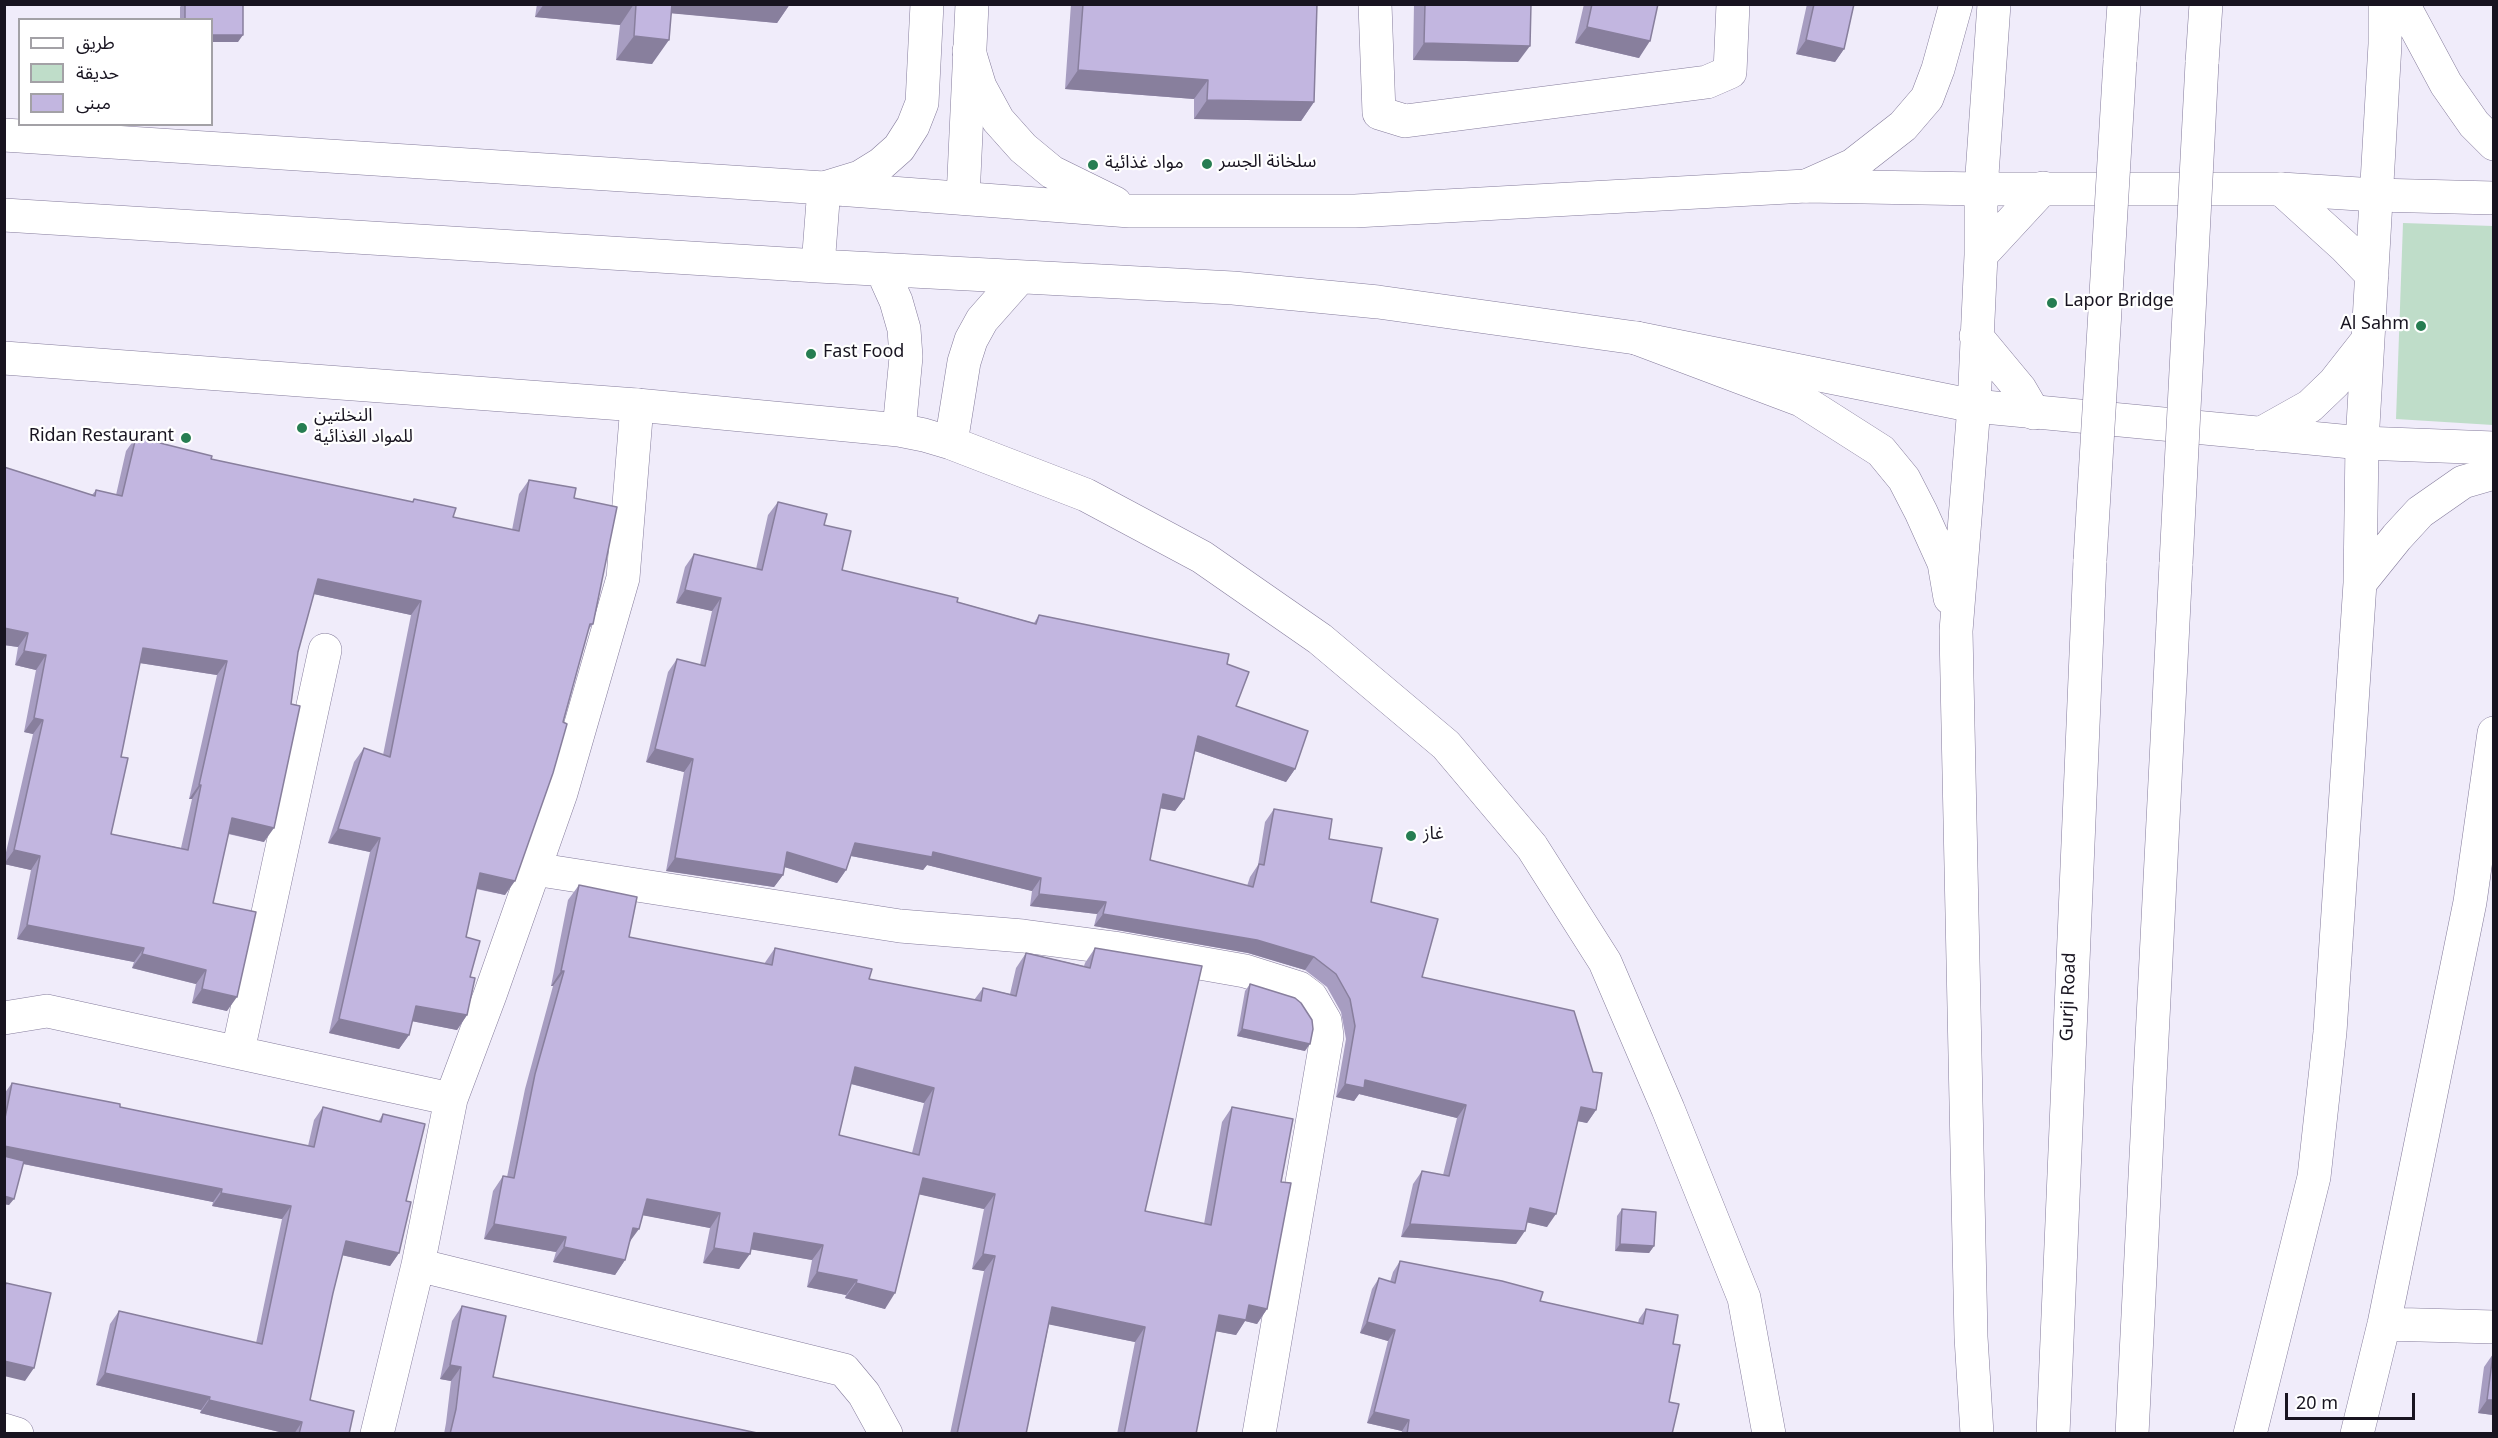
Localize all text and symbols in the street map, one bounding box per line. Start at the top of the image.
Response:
legend [18,18,213,126]
text: طريق [76,24,115,62]
text: حديقة [76,54,119,92]
text: مبنى [76,84,111,122]
place label: سلخانة الجسر [1219,153,1316,175]
place label: مواد غذائية [1105,154,1184,176]
marker: سلخانة الجسر [1200,157,1214,171]
marker: مواد غذائية [1086,158,1100,172]
place label: Lapor Bridge [2064,292,2174,314]
marker: Lapor Bridge [2045,296,2059,310]
place label: Al Sahm [2340,315,2409,337]
marker: Al Sahm [2414,319,2428,333]
place label: Fast Food [823,343,904,365]
marker: Fast Food [804,347,818,361]
place label: النخلتين للمواد الغذائية [314,407,413,450]
marker: النخلتين للمواد الغذائية [295,421,309,435]
place label: Ridan Restaurant [29,427,174,449]
marker: Ridan Restaurant [179,431,193,445]
place label: غاز [1423,825,1444,847]
marker: غاز [1404,829,1418,843]
street label: Gurji Road [2059,952,2083,1042]
scale bar [2288,1381,2418,1419]
text: 20 m [2296,1384,2338,1422]

